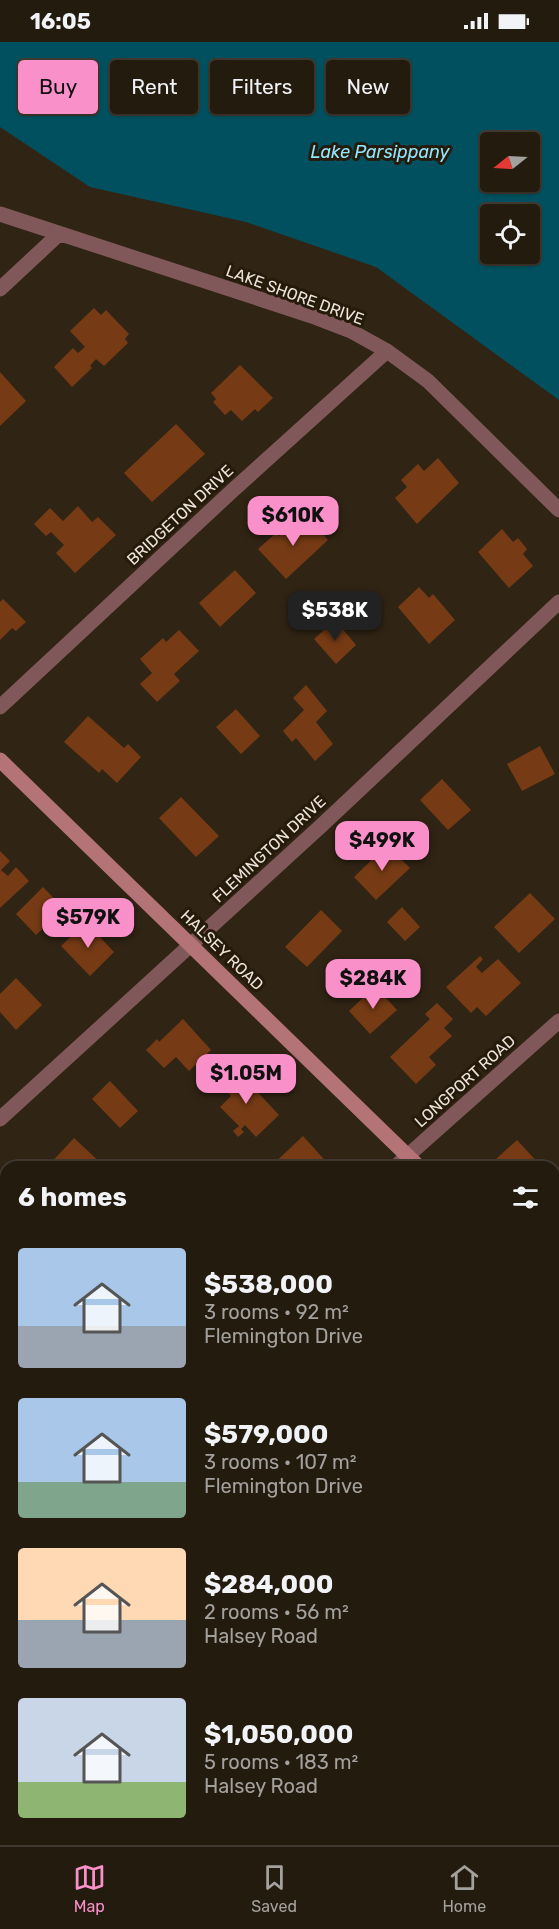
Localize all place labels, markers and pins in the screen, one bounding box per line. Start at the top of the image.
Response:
pin: $610K [251,496,335,547]
pin: $538K [293,591,377,642]
pin: $499K [340,821,424,872]
pin: $579K [46,898,130,949]
pin: $284K [331,959,415,1010]
pin: $1.05M [197,1054,295,1105]

